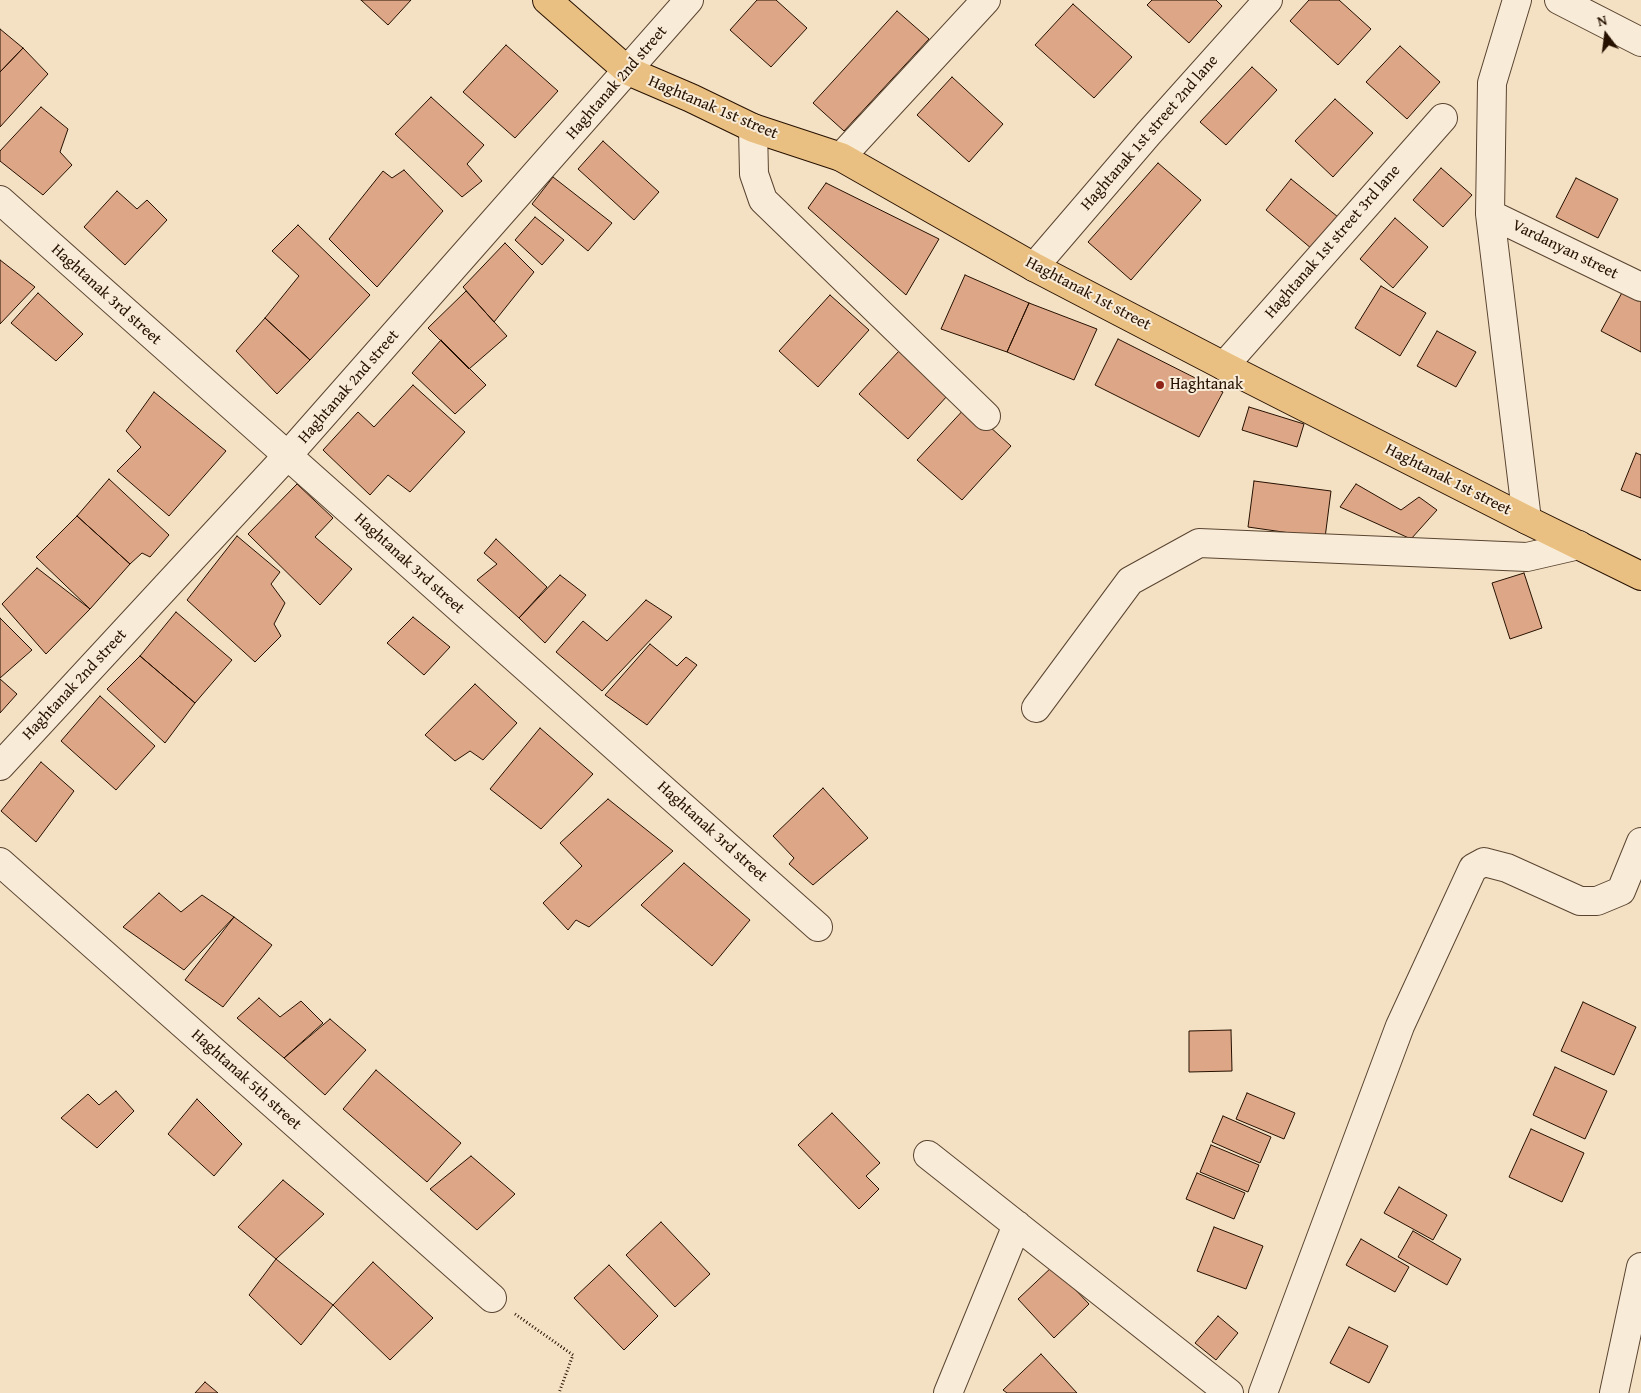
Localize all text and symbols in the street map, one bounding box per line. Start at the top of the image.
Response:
north arrow [1581,10,1631,60]
text: N [1595,10,1609,31]
street label: Haghtanak 2nd street [562,22,672,144]
street label: Haghtanak 1st street 2nd lane [1077,51,1223,215]
street label: Haghtanak 1st street [645,72,781,144]
street label: Haghtanak 1st street 3rd lane [1261,161,1405,323]
street label: Vardanyan street [1509,216,1621,284]
street label: Haghtanak 3rd street [47,240,165,350]
street label: Haghtanak 1st street [1022,253,1154,335]
street label: Haghtanak 2nd street [294,326,404,448]
place label: Haghtanak [1170,375,1243,395]
marker: Haghtanak [1154,379,1166,391]
street label: Haghtanak 1st street [1382,440,1514,520]
street label: Haghtanak 3rd street [350,509,468,619]
street label: Haghtanak 2nd street [19,626,131,744]
street label: Haghtanak 3rd street [653,777,771,887]
street label: Haghtanak 5th street [187,1026,305,1134]

